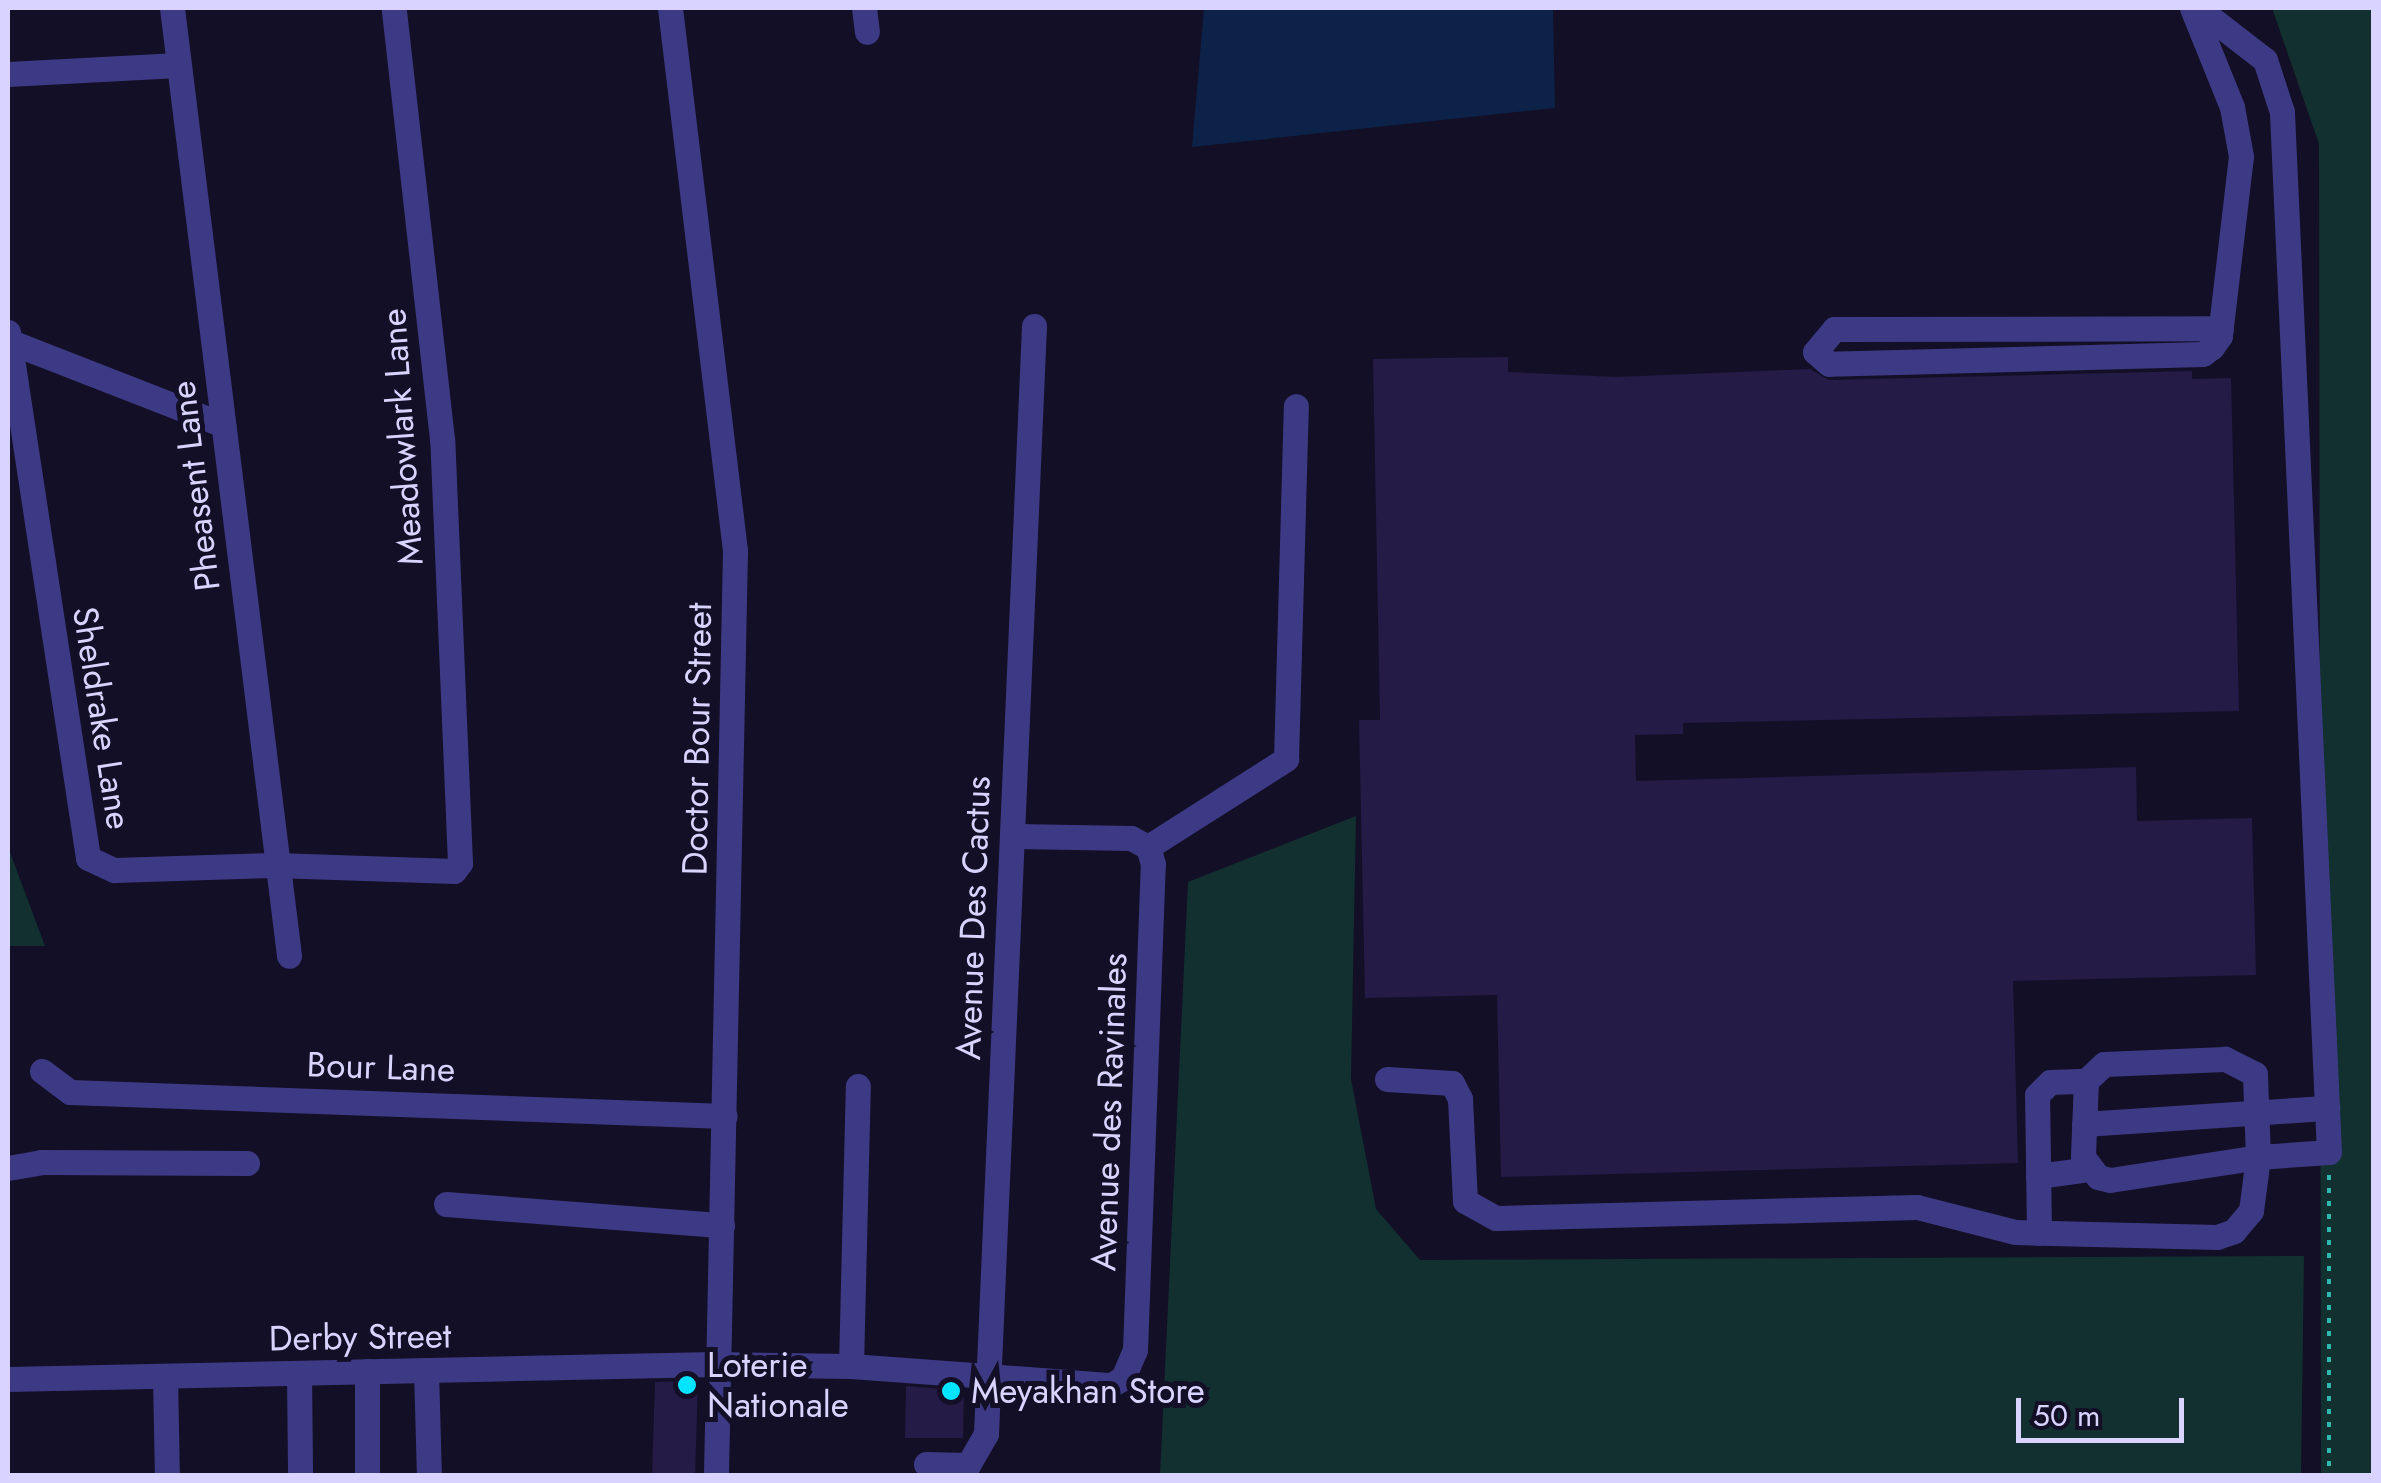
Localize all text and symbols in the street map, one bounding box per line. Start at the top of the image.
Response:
street label: Meadowlark Lane [372,307,432,567]
street label: Pheasent Lane [161,379,229,593]
street label: Doctor Bour Street [674,602,720,876]
street label: Sheldrake Lane [64,604,140,832]
street label: Avenue Des Cactus [947,775,999,1061]
street label: Avenue des Ravinales [1082,952,1136,1272]
street label: Bour Lane [306,1043,456,1091]
street label: Derby Street [268,1314,452,1360]
place label: Loterie Nationale [707,1344,849,1426]
place label: Meyakhan Store [971,1370,1205,1412]
marker: Loterie Nationale [676,1374,698,1396]
scale bar [2021,1378,2188,1440]
marker: Meyakhan Store [940,1380,962,1402]
text: 50 m [2033,1394,2100,1437]

